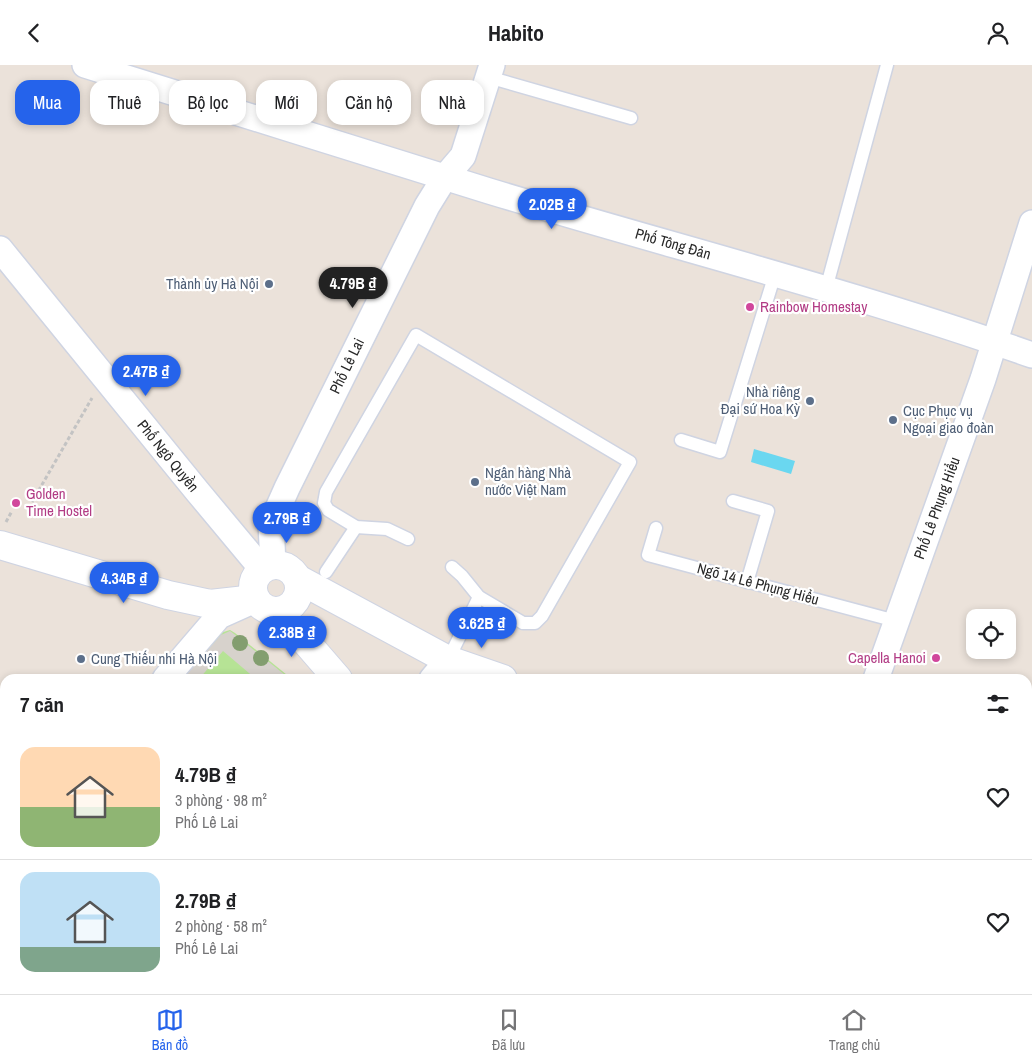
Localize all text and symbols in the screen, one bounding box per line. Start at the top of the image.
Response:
text: Habito [488,18,544,48]
icon: back [20,19,48,47]
icon: person [984,19,1012,47]
chip: Mua [15,80,80,125]
chip: Thuê [90,80,159,125]
chip: Bộ lọc [169,80,246,125]
chip: Mới [256,80,317,125]
chip: Căn hộ [327,80,411,125]
chip: Nhà [421,80,484,125]
pin: 2.02B ₫ [506,187,598,230]
text: 2.02B ₫ [529,193,575,215]
street label: Phố Tông Đản [633,223,713,264]
pin: 4.79B ₫ [307,267,399,309]
text: 4.79B ₫ [330,272,376,294]
place label: Thành ủy Hà Nội [166,273,259,294]
marker: Thành ủy Hà Nội [263,278,275,290]
place label: Rainbow Homestay [760,296,868,317]
marker: Rainbow Homestay [744,301,756,313]
street label: Phố Lê Lai [324,334,369,397]
pin: 2.47B ₫ [100,355,192,397]
text: 2.47B ₫ [123,360,169,382]
place label: Nhà riêng Đại sứ Hoa Kỳ [721,381,801,419]
marker: Nhà riêng Đại sứ Hoa Kỳ [804,395,816,407]
place label: Cục Phục vụ Ngoại giao đoàn [903,400,994,438]
marker: Cục Phục vụ Ngoại giao đoàn [887,414,899,426]
street label: Phố Ngô Quyền [133,415,204,496]
street label: Phố Lê Phụng Hiểu [908,454,965,562]
place label: Ngân hàng Nhà nước Việt Nam [485,462,571,500]
marker: Ngân hàng Nhà nước Việt Nam [469,476,481,488]
place label: Golden Time Hostel [26,483,92,521]
marker: Golden Time Hostel [10,497,22,509]
pin: 2.79B ₫ [241,501,333,544]
text: 2.79B ₫ [264,507,310,529]
street label: Ngõ 14 Lê Phụng Hiểu [695,557,821,610]
pin: 4.34B ₫ [78,561,170,604]
text: 4.34B ₫ [101,567,147,589]
pin: 3.62B ₫ [436,607,528,649]
map controls [966,609,1016,659]
button: locate [966,609,1016,659]
text: 3.62B ₫ [459,612,505,634]
pin: 2.38B ₫ [246,615,338,658]
text: 2.38B ₫ [269,621,315,643]
place label: Capella Hanoi [848,647,926,668]
place label: Cung Thiếu nhi Hà Nội [91,648,217,669]
marker: Capella Hanoi [930,652,942,664]
marker: Cung Thiếu nhi Hà Nội [75,653,87,665]
text: 7 căn [20,690,64,719]
icon: filters [984,690,1012,718]
text: 4.79B ₫ [175,760,236,789]
icon: home [60,767,120,827]
icon: heart [984,783,1012,811]
text: 3 phòng · 98 m² [175,789,267,811]
text: Phố Lê Lai [175,811,238,833]
text: 2.79B ₫ [175,886,236,915]
icon: home [60,892,120,952]
icon: heart [984,908,1012,936]
text: 2 phòng · 58 m² [175,915,267,937]
text: Phố Lê Lai [175,937,238,959]
tab: Bản đồ [152,1006,188,1054]
tab: Đã lưu [492,1006,525,1054]
tab: Trang chủ [829,1006,880,1054]

